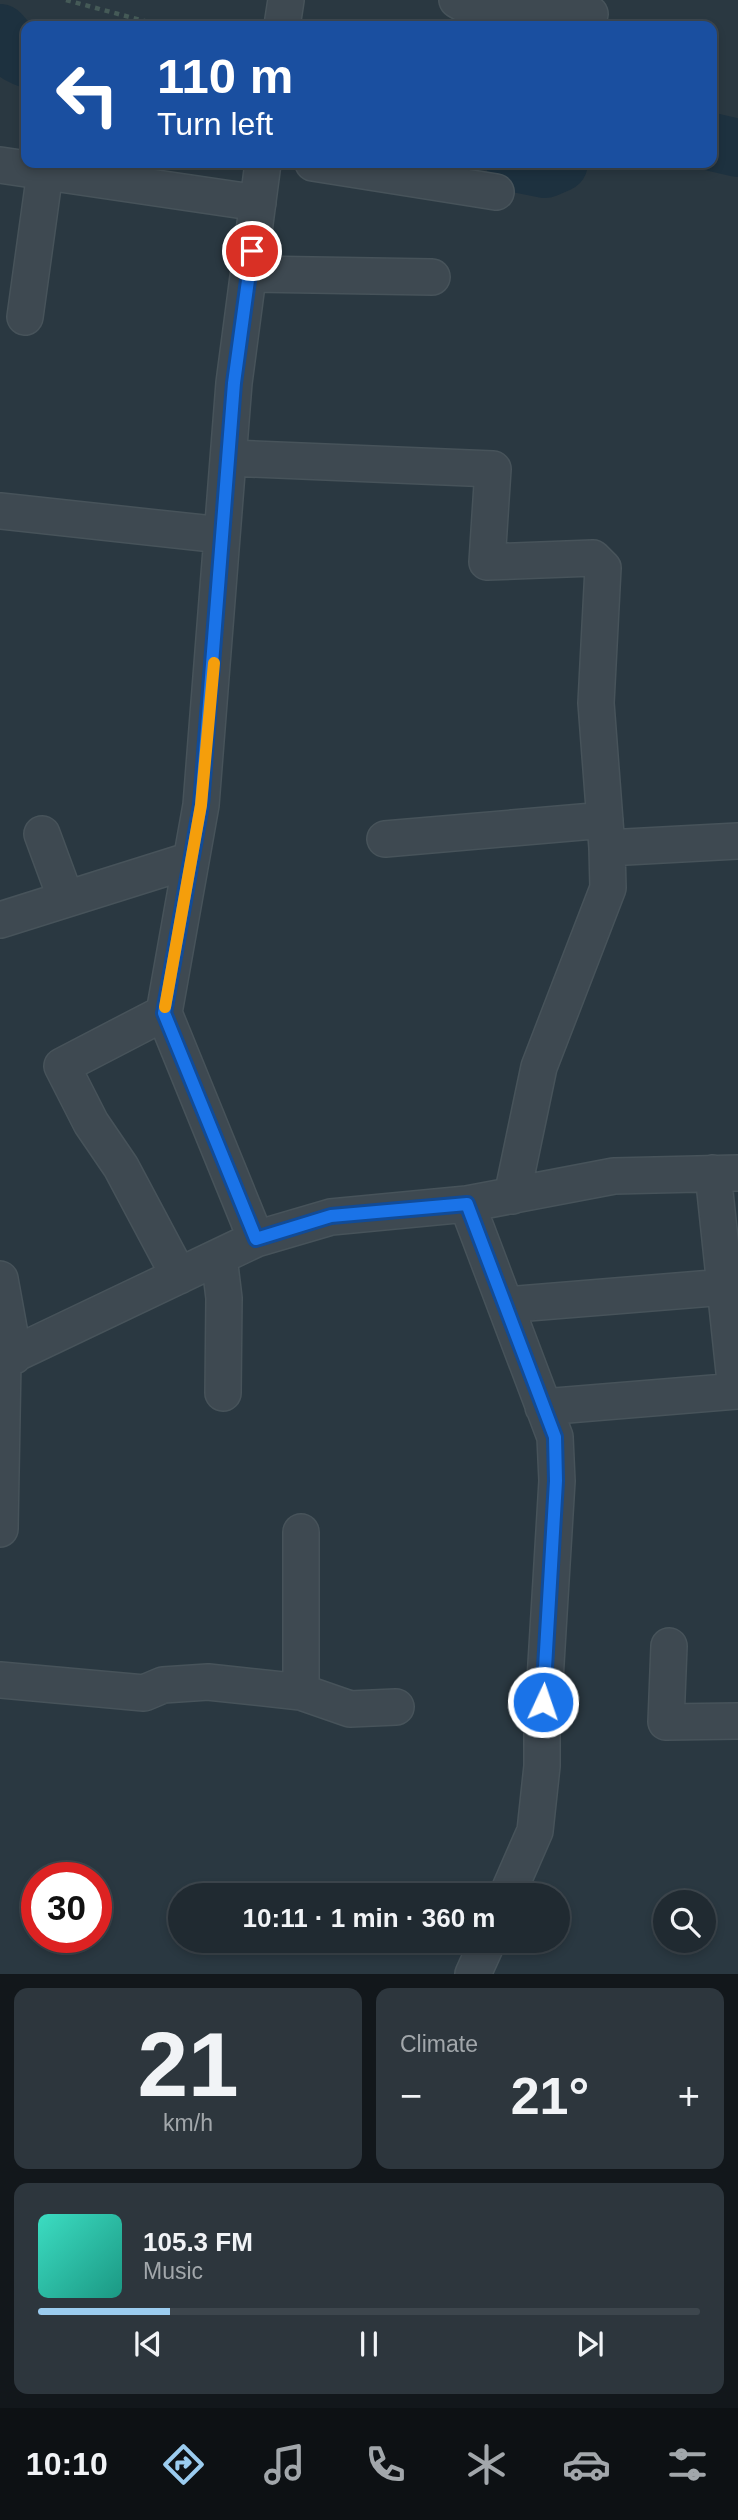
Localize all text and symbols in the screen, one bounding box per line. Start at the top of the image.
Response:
icon: left [42,49,133,140]
text: 110 m [157,49,293,103]
text: Turn left [157,106,273,142]
pin [222,221,282,281]
icon: arrive [233,232,271,270]
position arrow [506,1665,580,1739]
speed limit sign: 30 [21,1862,112,1953]
map controls [653,1890,716,1953]
button: search [653,1890,716,1953]
text: 10:11 · 1 min · 360 m [243,1903,495,1933]
text: 21 [137,2014,239,2115]
text: Climate [400,2031,478,2057]
text: 21° [511,2067,589,2125]
text: − [400,2075,422,2117]
text: + [678,2075,700,2117]
text: km/h [163,2110,213,2136]
text: 105.3 FM [143,2227,253,2257]
text: Music [143,2258,203,2284]
icon: previous [129,2325,167,2363]
icon: pause [350,2325,388,2363]
icon: next [571,2325,609,2363]
icon: directions [159,2440,208,2489]
icon: music [260,2440,309,2489]
icon: phone [361,2440,410,2489]
icon: climate [462,2440,511,2489]
icon: car [562,2440,611,2489]
icon: filters [663,2440,712,2489]
text: 10:10 [26,2446,108,2482]

